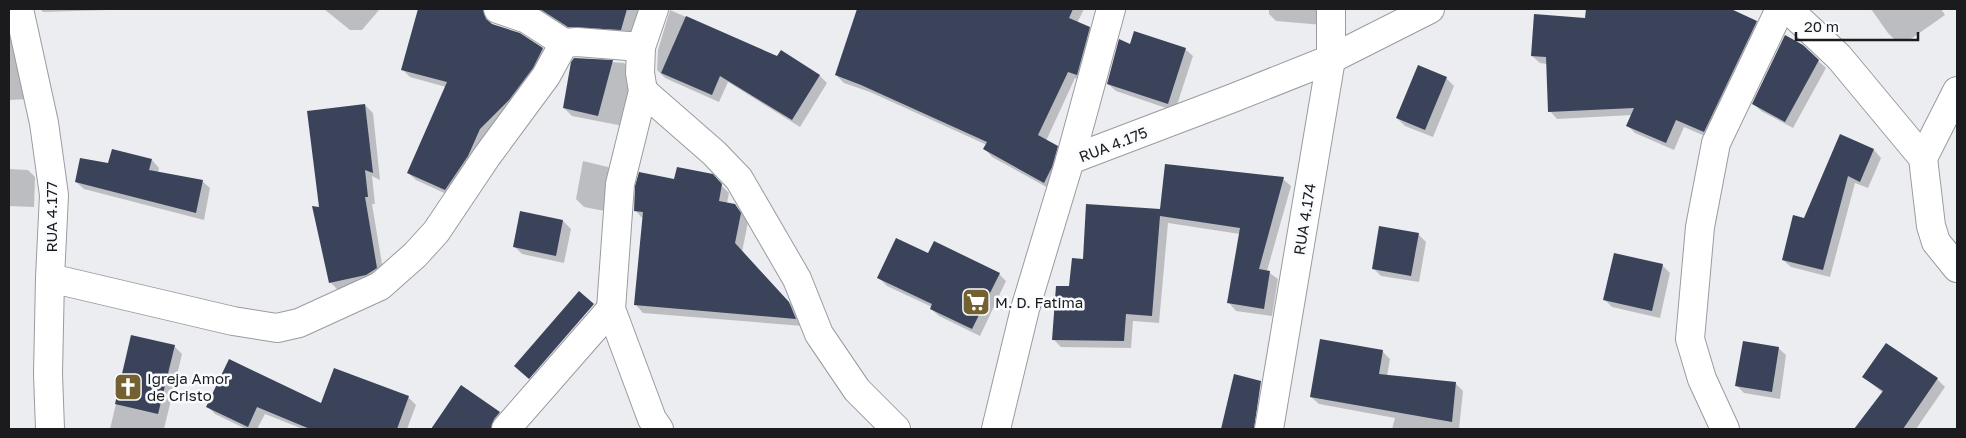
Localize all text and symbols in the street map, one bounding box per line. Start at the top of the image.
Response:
scale bar [1796,10,1918,42]
text: 20 m [1804,17,1839,35]
street label: RUA 4.175 [1076,123,1150,165]
street label: RUA 4.177 [42,181,60,253]
street label: RUA 4.174 [1289,182,1319,256]
supermarket icon: M. D. Fatima [961,287,991,317]
place label: M. D. Fatima [995,293,1083,311]
place label: Igreja Amor de Cristo [147,369,230,404]
church icon: Igreja Amor de Cristo [113,372,143,402]

